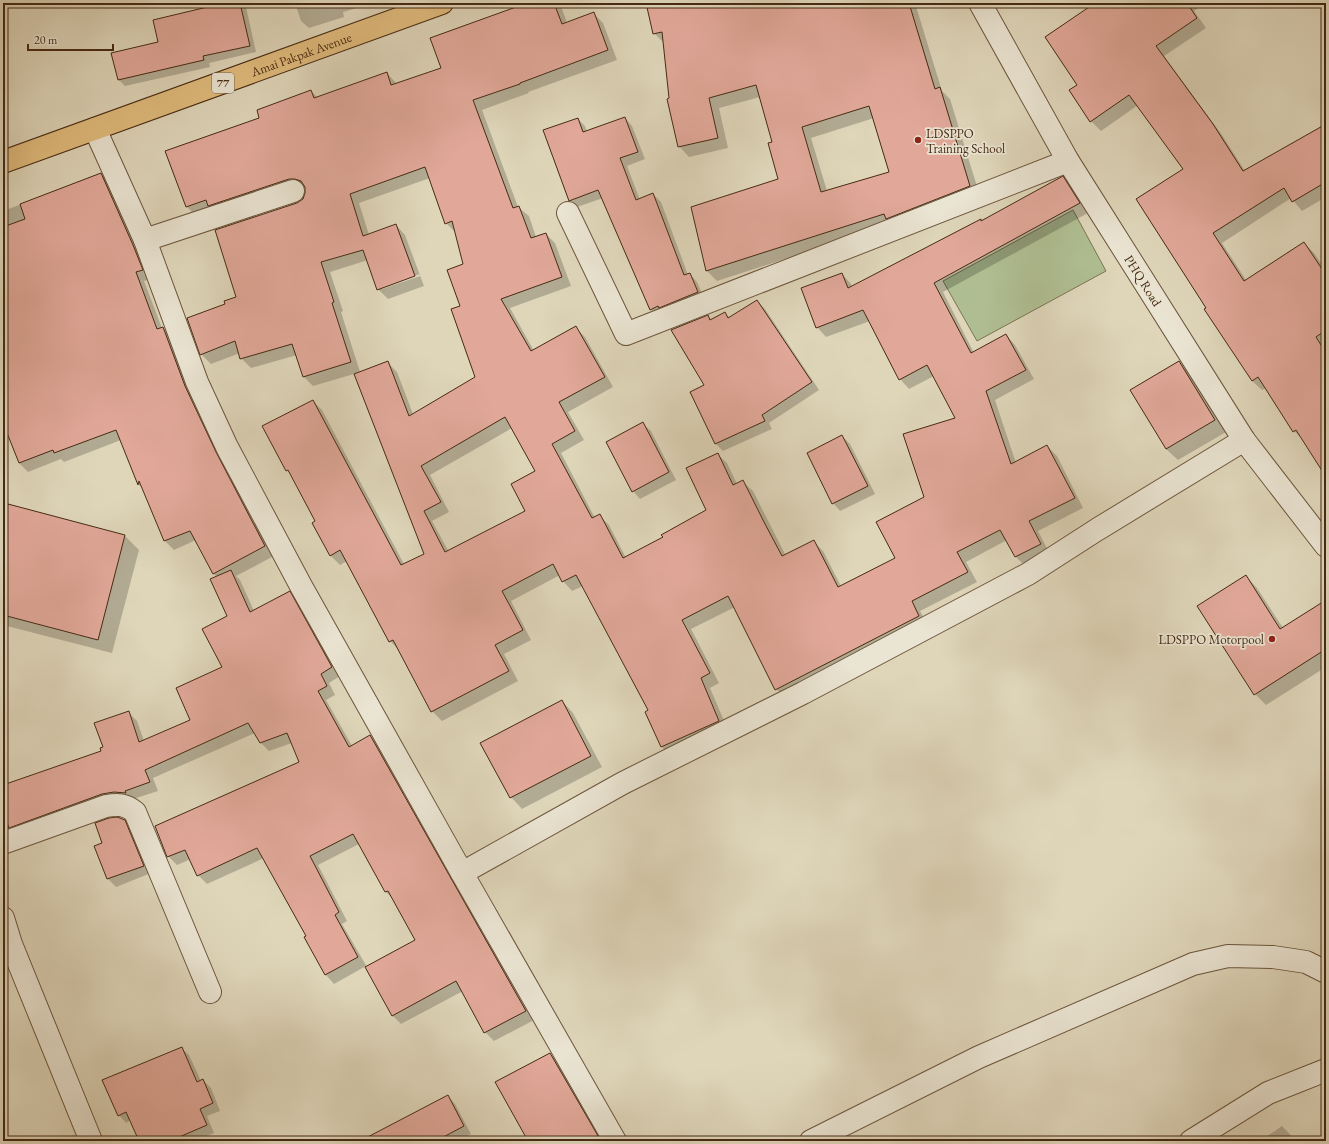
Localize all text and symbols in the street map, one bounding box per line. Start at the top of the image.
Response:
scale bar [28,26,113,52]
street label: Amai Pakpak Avenue [248,29,354,81]
text: 20 m [34,32,58,48]
road number: 77 [212,73,234,93]
place label: LDSPPO Training School [926,125,1005,157]
marker: LDSPPO Training School [913,135,923,145]
street label: PHQ Road [1120,252,1166,310]
place label: LDSPPO Motorpool [1158,631,1264,648]
marker: LDSPPO Motorpool [1267,634,1277,644]

